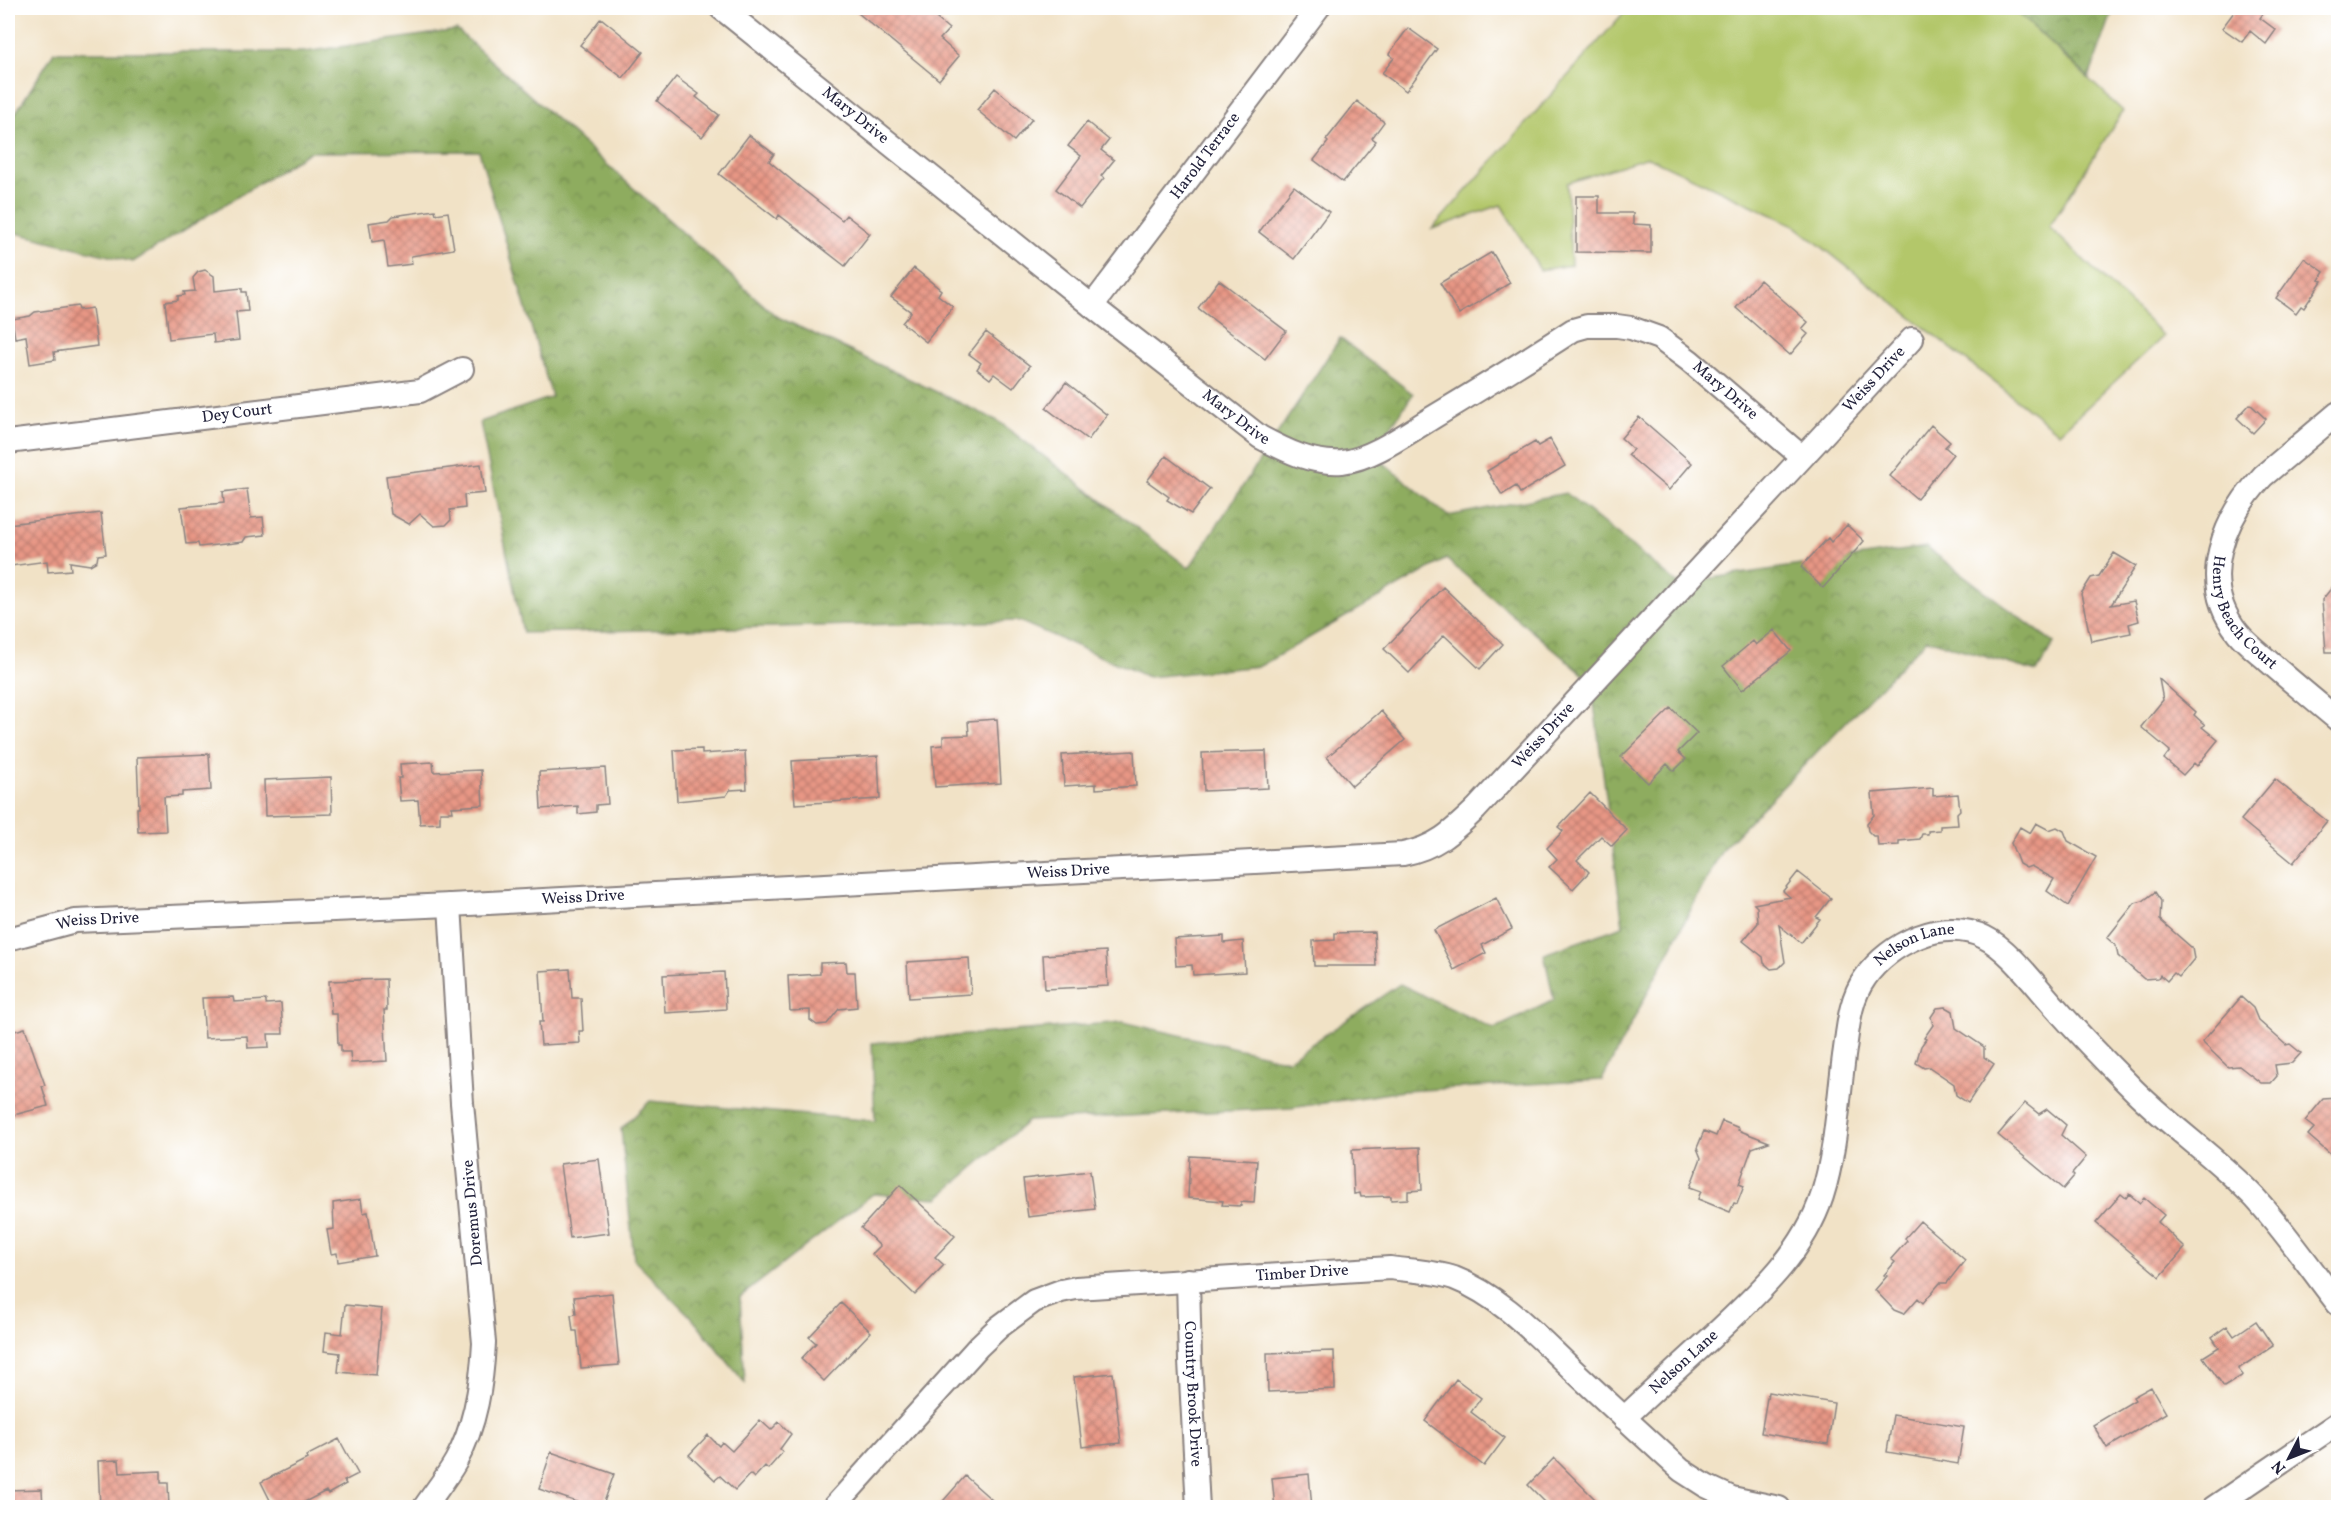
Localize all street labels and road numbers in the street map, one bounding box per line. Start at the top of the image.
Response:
street label: Mary Drive [817,82,893,149]
street label: Harold Terrace [1166,108,1246,204]
street label: Weiss Drive [1838,342,1911,418]
street label: Mary Drive [1687,356,1762,425]
street label: Mary Drive [1197,385,1273,451]
street label: Dey Court [201,398,274,429]
street label: Henry Beach Court [2206,554,2282,675]
street label: Weiss Drive [1507,698,1580,774]
street label: Weiss Drive [1026,859,1111,885]
street label: Weiss Drive [541,885,625,911]
street label: Weiss Drive [54,907,140,937]
street label: Nelson Lane [1870,919,1955,972]
street label: Doremus Drive [457,1159,489,1267]
street label: Timber Drive [1255,1260,1349,1288]
street label: Country Brook Drive [1178,1321,1207,1467]
street label: Nelson Lane [1645,1325,1724,1400]

